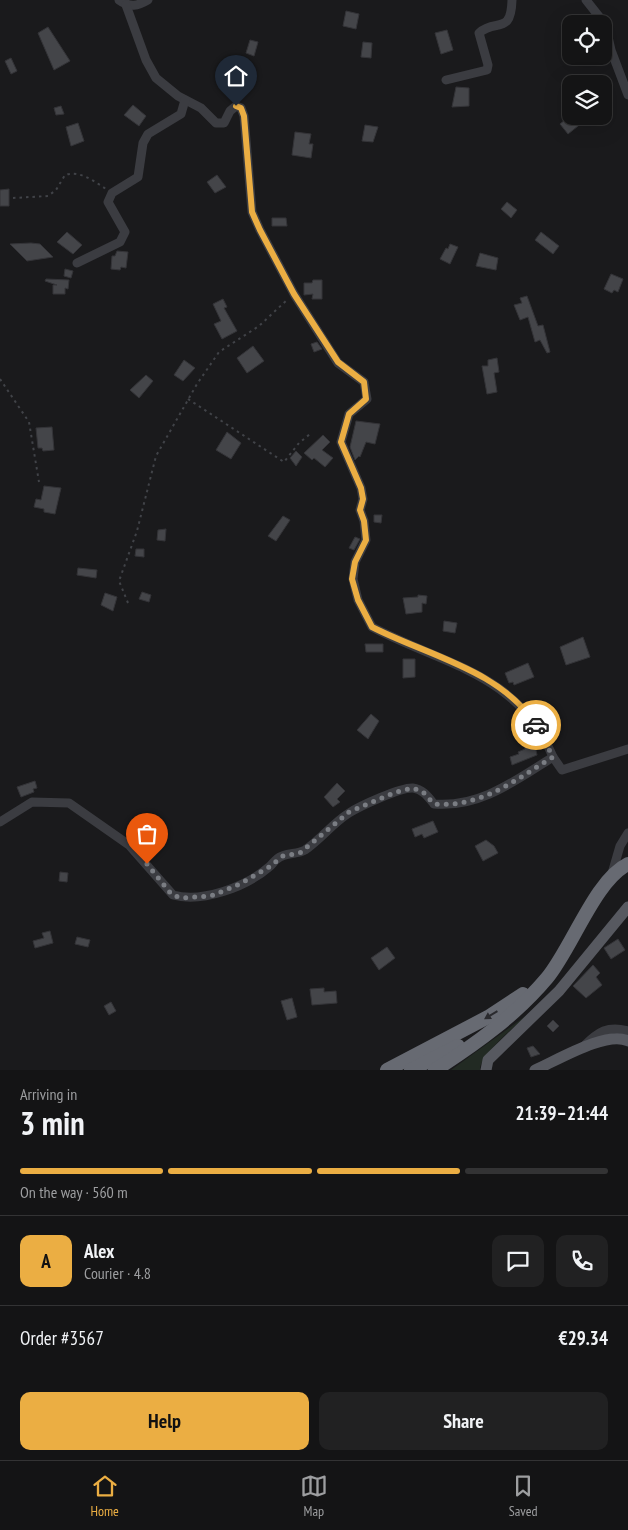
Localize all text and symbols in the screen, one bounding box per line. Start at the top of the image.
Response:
map controls [562,15,612,125]
button: locate [562,15,612,65]
pin [215,55,257,106]
icon: home [222,62,250,90]
button: layers [562,75,612,125]
courier [511,700,561,750]
icon: car [522,711,550,739]
pin [126,813,168,864]
icon: bag [133,820,161,848]
one-way arrow [485,1010,498,1019]
text: Arriving in [20,1084,77,1104]
text: 21:39–21:44 [515,1101,608,1125]
text: 3 min [20,1102,85,1144]
text: On the way · 560 m [20,1182,128,1202]
button: chat [492,1235,544,1287]
button: phone [556,1235,608,1287]
text: Alex [84,1239,114,1263]
text: A [41,1249,51,1273]
text: Courier · 4.8 [84,1263,151,1283]
text: Order #3567 [20,1326,104,1350]
text: €29.34 [559,1326,608,1350]
button: Help [20,1392,309,1450]
button: Share [319,1392,608,1450]
tab: Home [90,1472,119,1520]
tab: Map [300,1472,328,1520]
tab: Saved [509,1472,538,1520]

